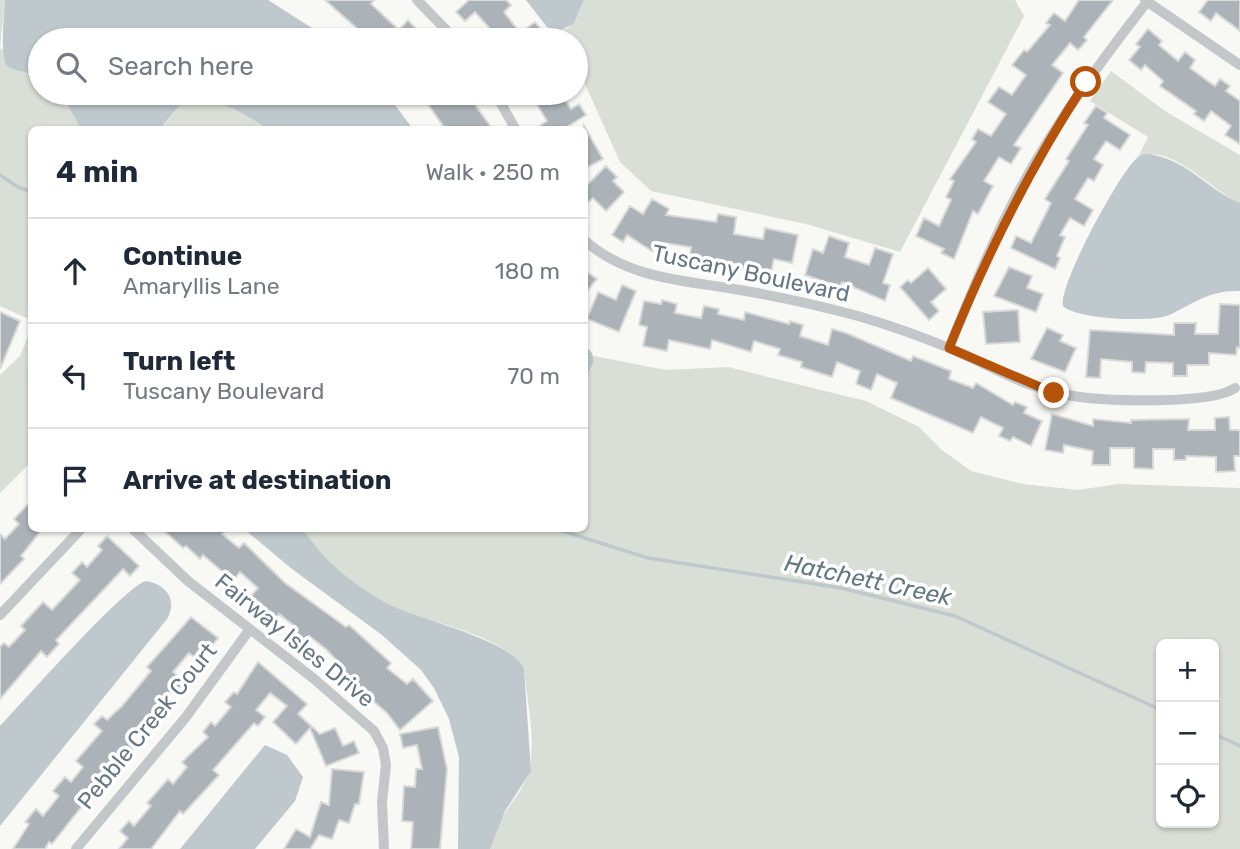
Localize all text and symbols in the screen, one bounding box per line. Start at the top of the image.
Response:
search box [28,28,588,105]
icon: search [52,48,90,86]
text: Search here [108,51,254,82]
route start [1070,66,1101,97]
text: 4 min [56,154,138,190]
text: Walk · 250 m [425,158,560,186]
street label: Tuscany Boulevard [650,238,852,308]
text: Continue [123,241,242,272]
icon: ahead [56,252,94,290]
text: 180 m [495,257,560,285]
text: Amaryllis Lane [123,272,280,300]
text: Turn left [123,346,235,377]
icon: left [56,357,94,395]
text: 70 m [508,362,560,390]
text: Tuscany Boulevard [123,377,324,405]
route end [1038,377,1069,408]
icon: arrive [56,462,94,500]
text: Arrive at destination [123,465,391,496]
water label: Hatchett Creek [782,549,955,612]
street label: Fairway Isles Drive [210,567,380,713]
street label: Pebble Creek Court [71,637,223,815]
map controls [1156,639,1219,828]
button: + [1156,639,1219,702]
button: − [1156,702,1219,765]
button: locate [1156,765,1219,828]

